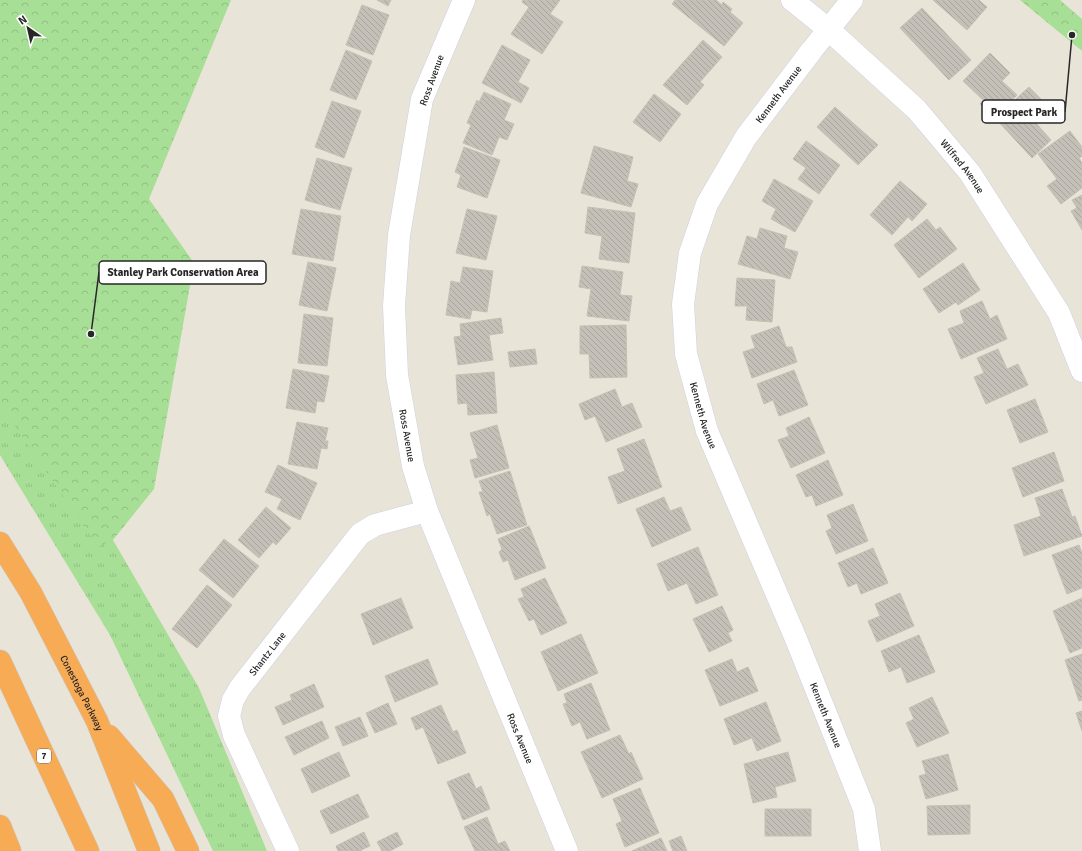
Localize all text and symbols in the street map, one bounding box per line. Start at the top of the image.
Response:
north arrow [8,8,48,48]
text: N [16,13,29,28]
street label: Ross Avenue [417,53,447,107]
street label: Kenneth Avenue [753,63,804,126]
callout: Prospect Park [982,100,1065,123]
text: Prospect Park [991,106,1057,119]
street label: Wilfred Avenue [937,137,986,196]
callout: Stanley Park Conservation Area [99,261,266,284]
text: Stanley Park Conservation Area [107,266,259,279]
street label: Kenneth Avenue [687,381,719,451]
street label: Ross Avenue [396,408,417,463]
street label: Shantz Lane [247,629,289,678]
street label: Conestoga Parkway [57,653,105,733]
street label: Kenneth Avenue [807,681,844,750]
street label: Ross Avenue [504,712,535,766]
road number: 7 [37,749,51,763]

